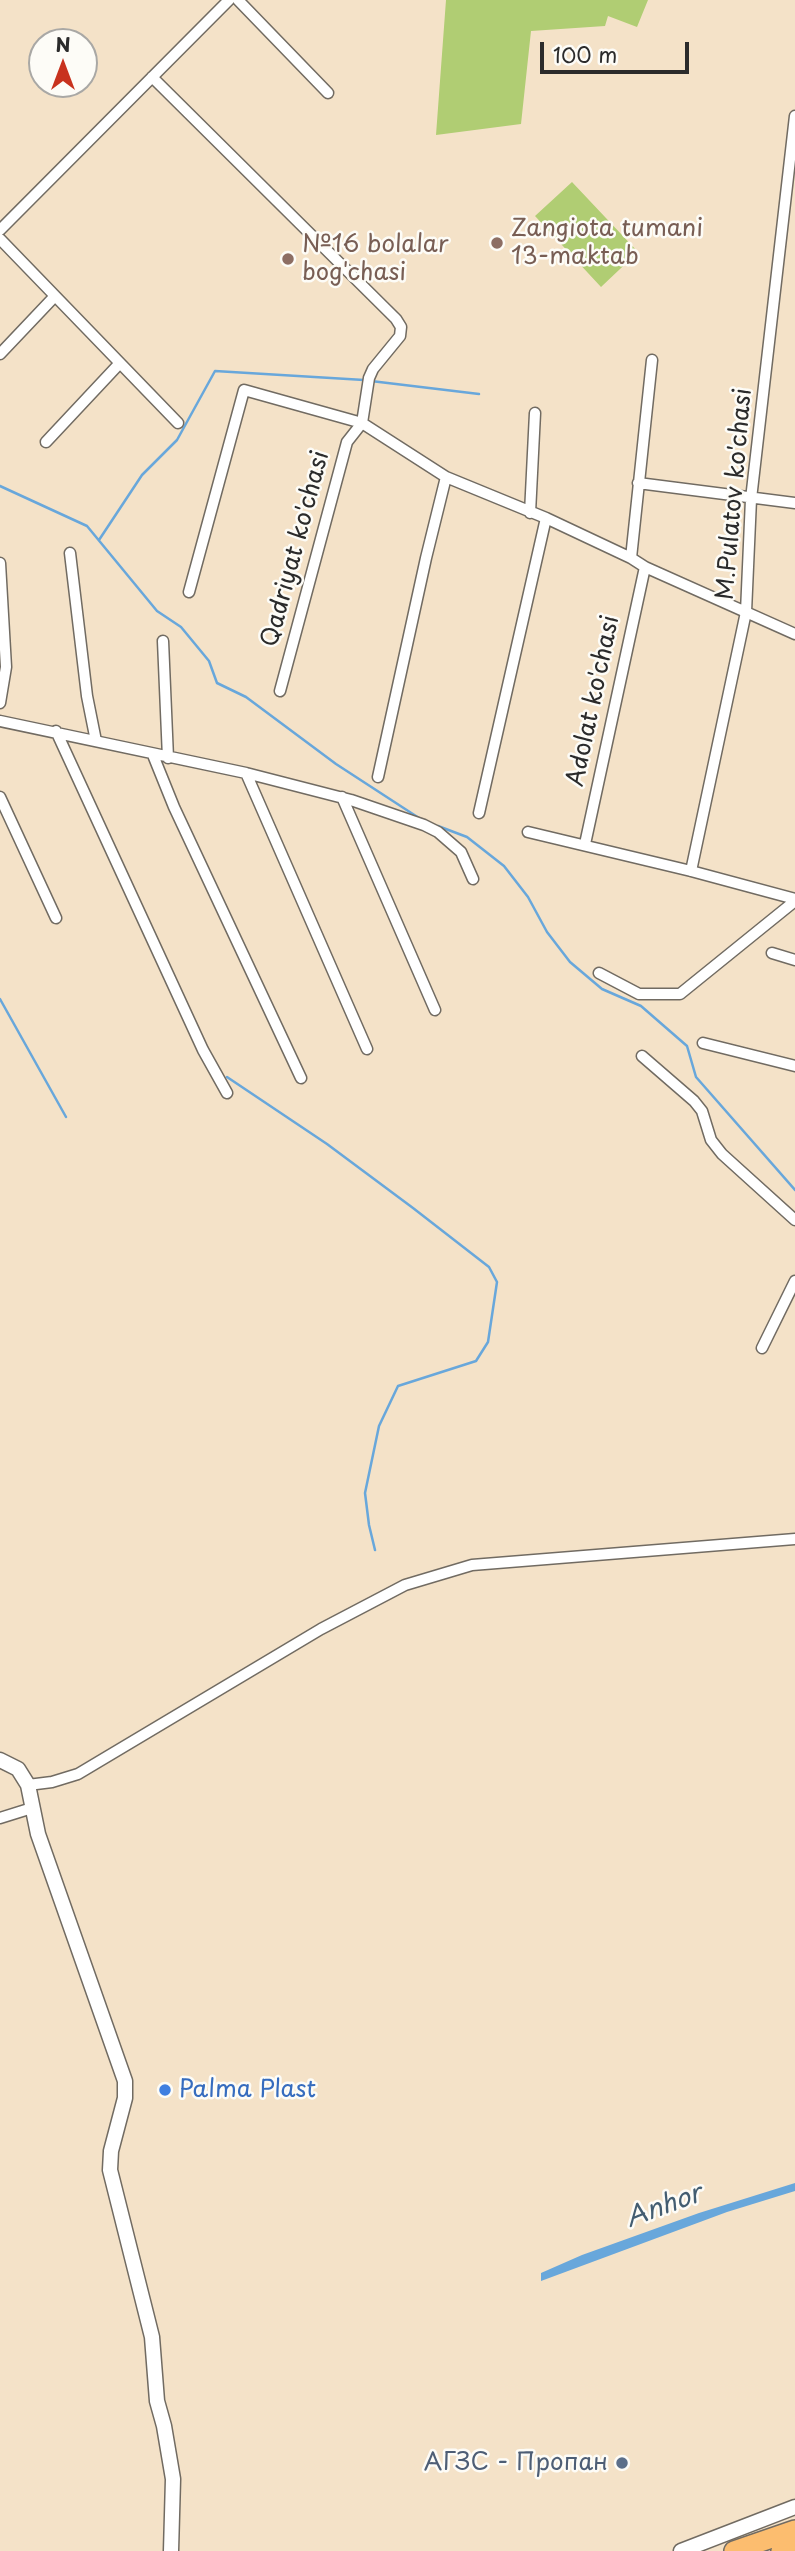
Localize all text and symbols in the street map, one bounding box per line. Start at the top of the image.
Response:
north arrow [28,28,98,98]
scale bar [543,28,692,72]
text: N [55,30,71,58]
text: 100 m [553,38,617,70]
place label: Zangiota tumani 13-maktab [511,215,703,271]
place label: №16 bolalar bog'chasi [302,231,448,287]
marker: Zangiota tumani 13-maktab [489,235,505,251]
marker: №16 bolalar bog'chasi [280,251,296,267]
street label: M.Pulatov ko'chasi [711,387,759,601]
street label: Qadriyat ko'chasi [256,448,336,650]
street label: Adolat ko'chasi [562,613,626,789]
place label: Palma Plast [179,2076,316,2104]
marker: Palma Plast [157,2082,173,2098]
water label: Anhor [621,2179,707,2235]
place label: АГЗС - Пропан [424,2449,608,2477]
marker: АГЗС - Пропан [614,2455,630,2471]

